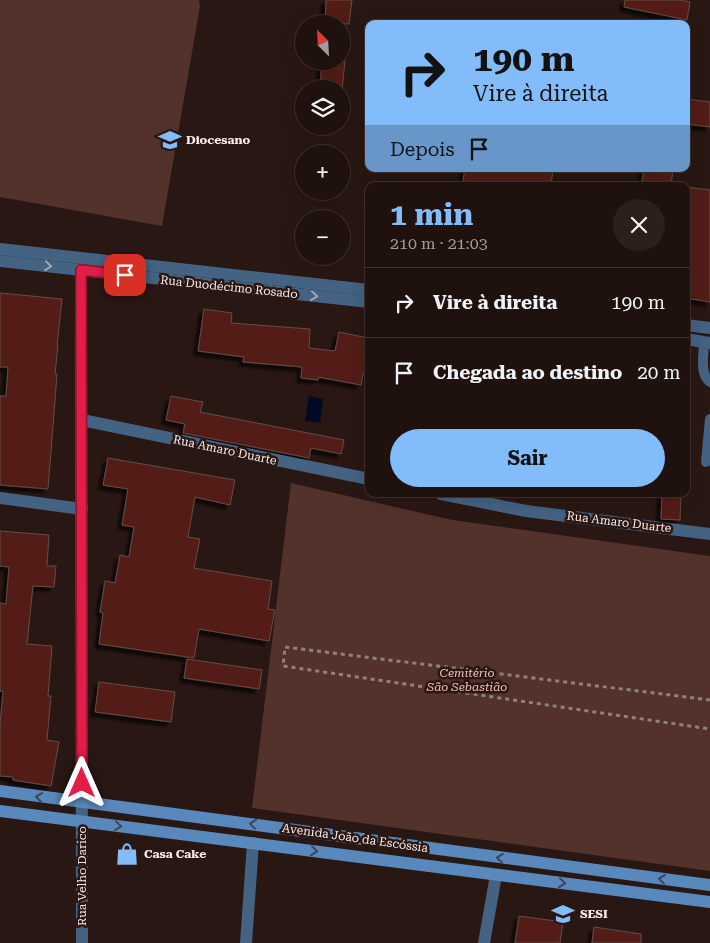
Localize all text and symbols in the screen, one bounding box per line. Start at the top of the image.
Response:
north arrow [295,15,350,70]
map controls [295,15,350,265]
text: 190 m [473,39,574,80]
icon: right [390,40,455,105]
button: layers [295,80,350,135]
text: Vire à direita [473,81,608,106]
school or university icon: Diocesano [157,127,183,153]
place label: Diocesano [186,133,251,147]
icon: arrive [465,135,493,163]
text: Depois [390,138,455,161]
button: + [295,145,350,200]
text: 1 min [390,197,473,232]
button: close [613,199,665,251]
button: − [295,210,350,265]
text: 210 m · 21:03 [390,234,488,253]
pin [104,254,146,296]
one-way arrow [45,260,53,271]
icon: arrive [111,261,139,289]
street label: Rua Duodécimo Rosado [160,273,298,301]
icon: right [390,289,418,317]
one-way arrow [311,290,319,301]
text: Vire à direita [433,291,557,314]
text: 190 m [611,291,665,314]
icon: arrive [390,359,418,387]
text: Chegada ao destino [433,361,622,384]
text: 20 m [637,361,681,384]
button: Sair [390,429,665,487]
street label: Rua Amaro Duarte [172,432,278,468]
street label: Rua Amaro Duarte [566,509,673,535]
park label: Cemitério São Sebastião [426,666,507,694]
position arrow [55,756,107,808]
one-way arrow [35,792,43,803]
one-way arrow [248,819,256,830]
one-way arrow [113,821,122,831]
street label: Avenida João da Escóssia [281,821,429,855]
street label: Rua Velho Darico [75,826,89,926]
shop icon: Casa Cake [114,841,140,867]
one-way arrow [310,845,318,856]
place label: Casa Cake [144,847,206,861]
one-way arrow [496,853,504,864]
one-way arrow [657,874,666,884]
one-way arrow [557,878,566,888]
school or university icon: SESI [550,901,576,927]
place label: SESI [580,907,608,921]

